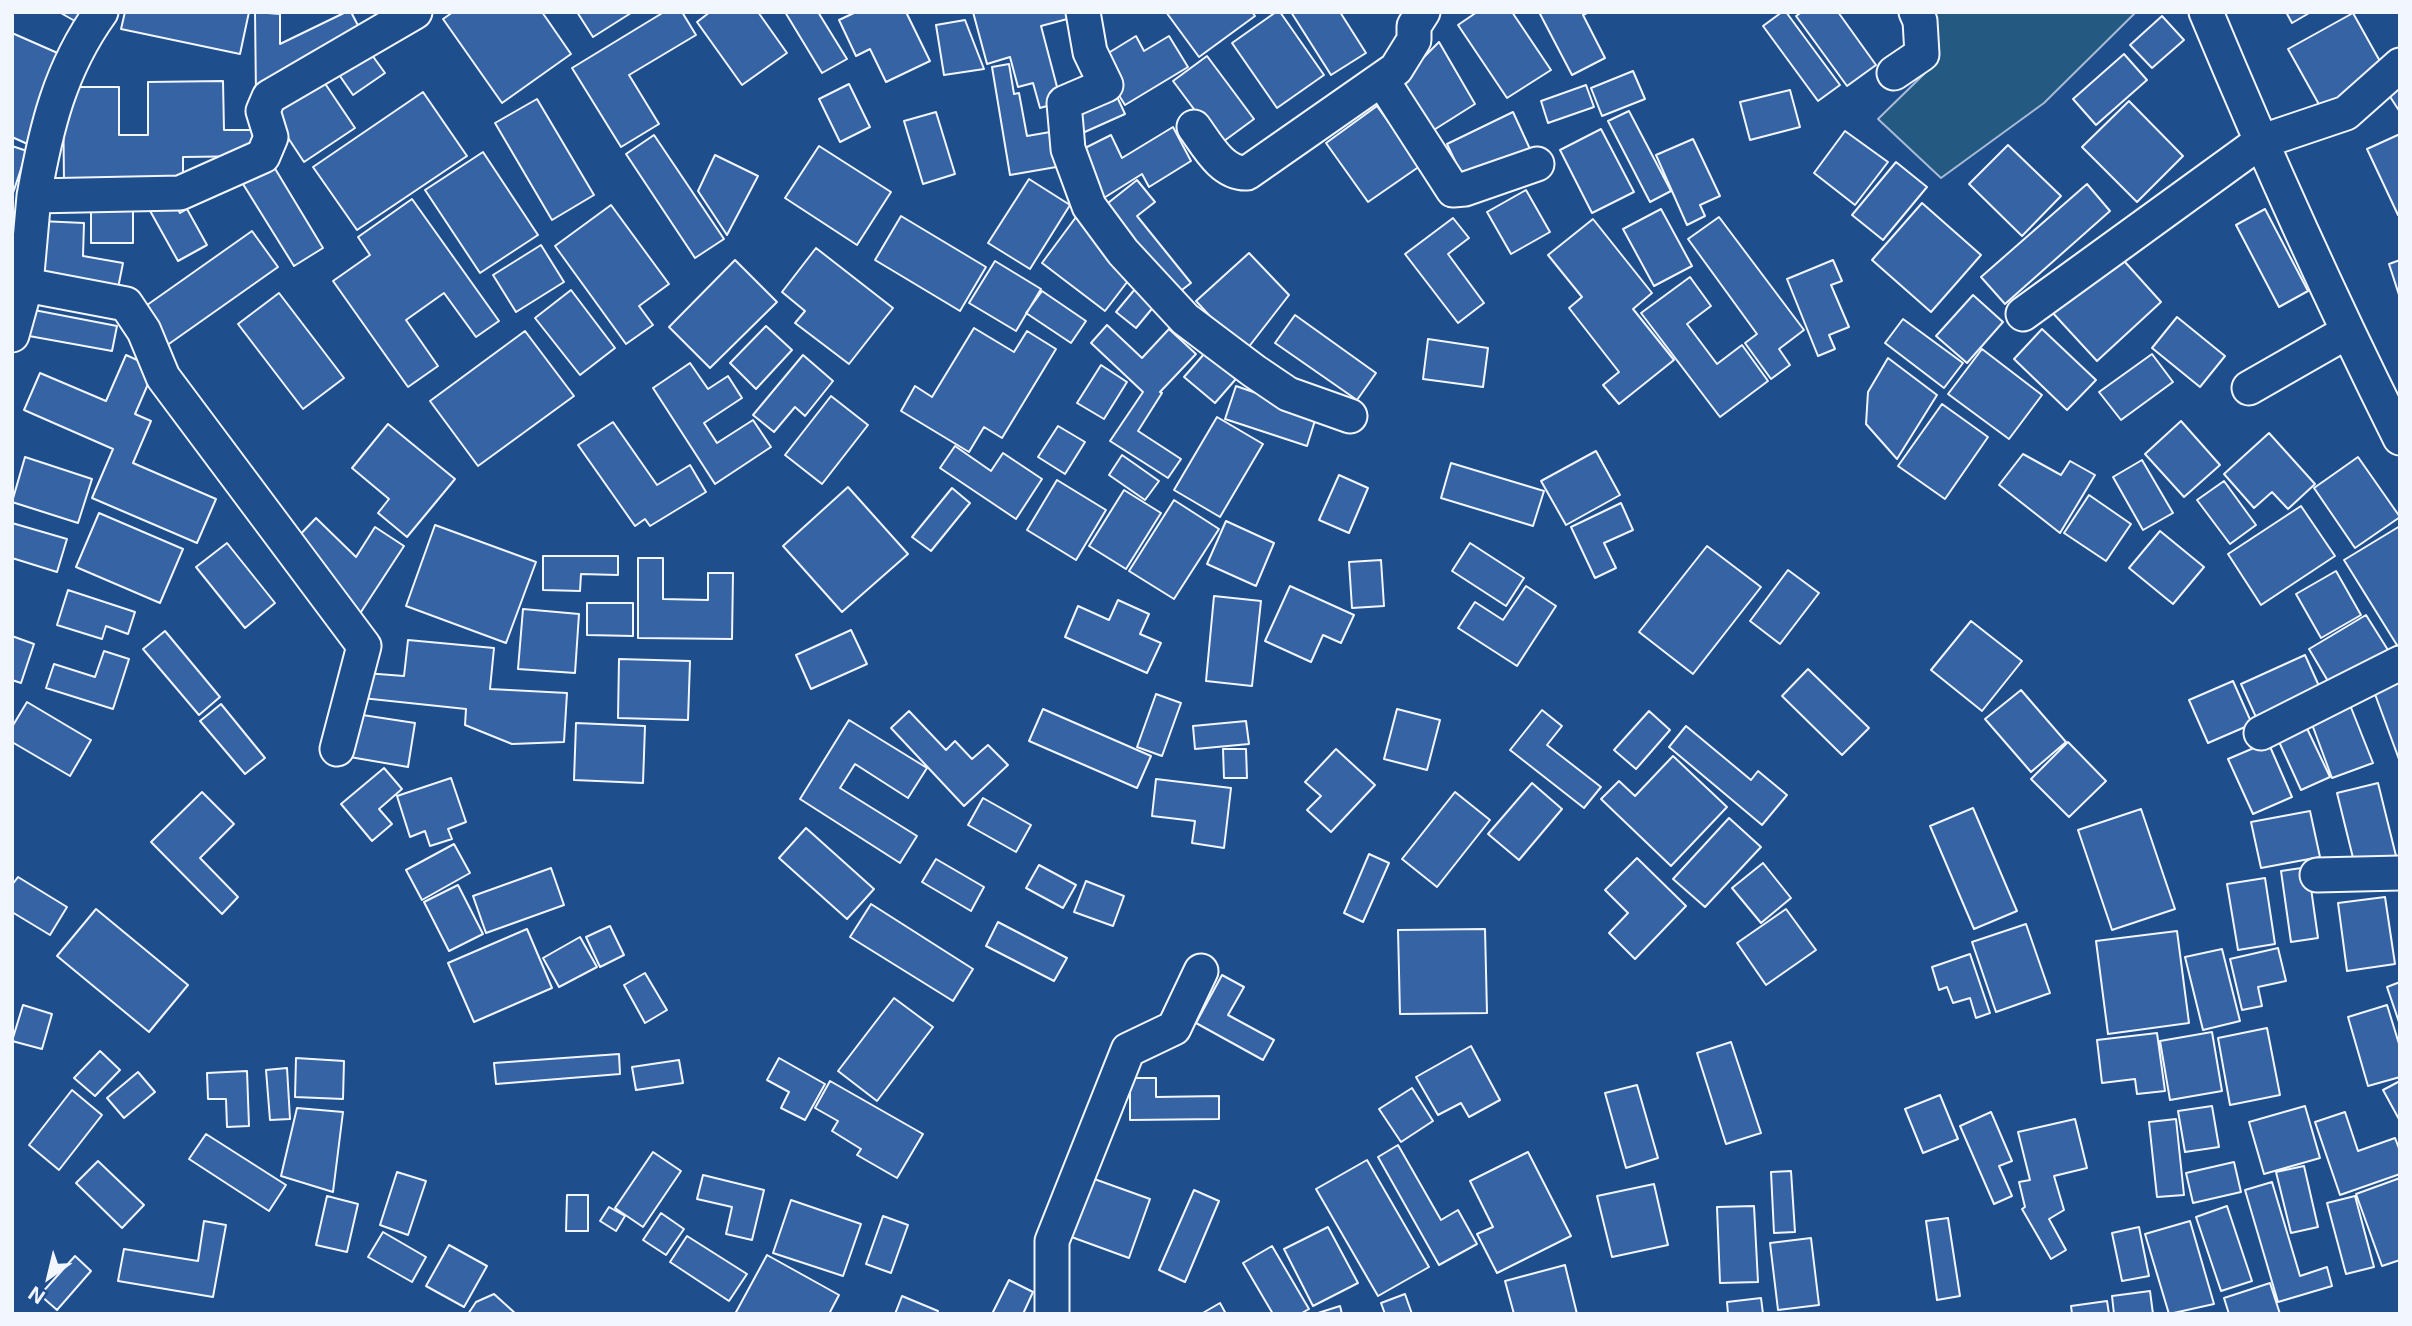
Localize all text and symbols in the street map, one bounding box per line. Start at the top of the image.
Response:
north arrow [14,1242,84,1312]
text: N [25,1281,49,1308]

